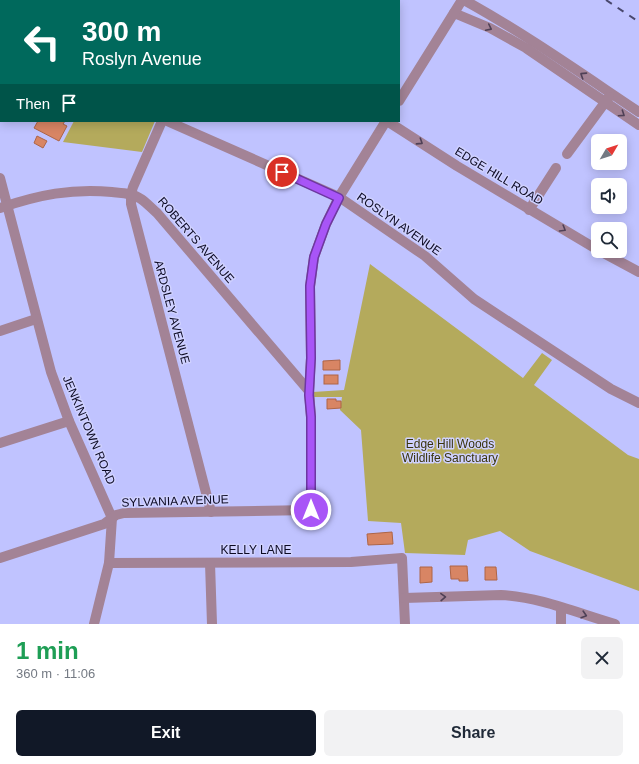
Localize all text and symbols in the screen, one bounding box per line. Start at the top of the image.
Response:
icon: left [16,16,68,68]
text: 300 m [82,16,161,47]
one-way arrow [485,23,493,31]
text: Roslyn Avenue [82,49,202,69]
one-way arrow [580,72,587,80]
icon: arrive [58,92,80,114]
text: Then [16,95,50,112]
one-way arrow [618,109,625,116]
north arrow [591,134,627,170]
map controls [591,134,627,258]
one-way arrow [416,137,423,145]
street label: EDGE HILL ROAD [452,144,546,208]
pin [265,155,299,189]
icon: arrive [271,161,293,183]
button: sound [591,178,627,214]
street label: ROSLYN AVENUE [354,190,444,258]
street label: ROBERTS AVENUE [155,194,237,286]
button: search [591,222,627,258]
one-way arrow [559,225,566,232]
street label: ARDSLEY AVENUE [151,259,193,365]
street label: JENKINTOWN ROAD [60,373,118,487]
park label: Edge Hill Woods Wildlife Sanctuary [402,437,498,465]
position arrow [290,489,332,531]
street label: SYLVANIA AVENUE [121,492,229,510]
street label: KELLY LANE [221,543,291,557]
one-way arrow [440,592,446,601]
one-way arrow [580,610,587,619]
text: 1 min [16,637,79,664]
button: close [581,637,623,679]
text: 360 m · 11:06 [16,666,95,681]
button: Exit [16,710,316,756]
button: Share [324,710,623,756]

